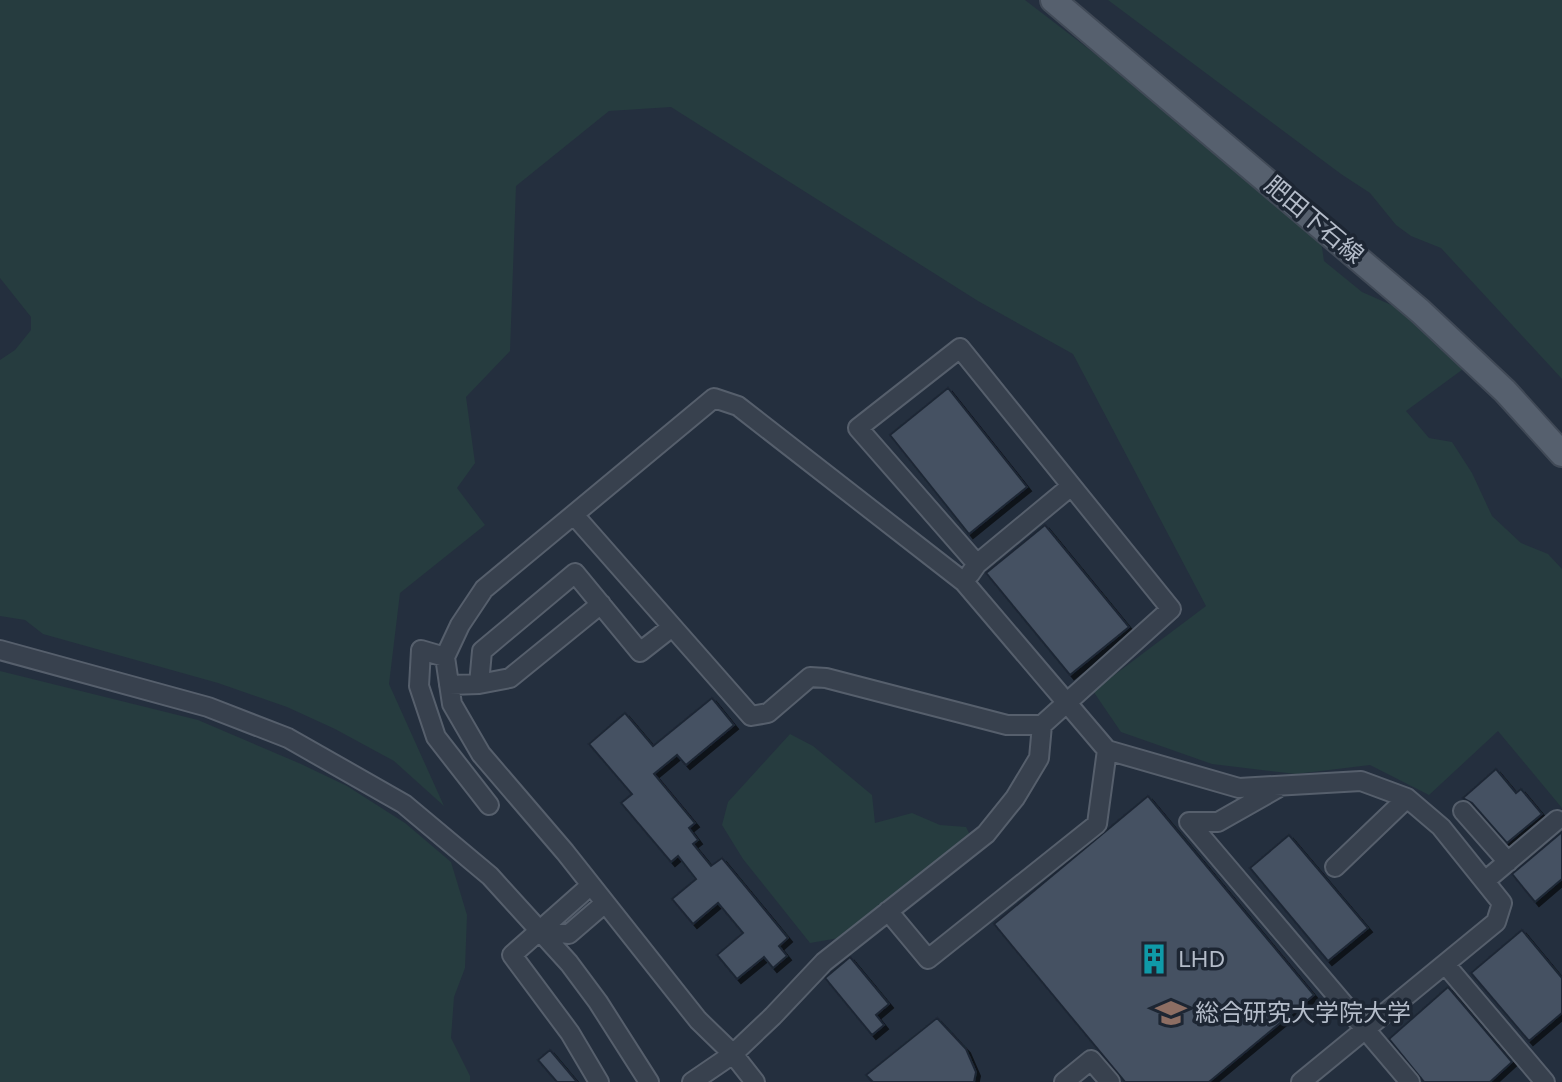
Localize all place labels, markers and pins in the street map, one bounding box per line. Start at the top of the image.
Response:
building icon: LHD [1137,942,1171,976]
place label: LHD [1178,944,1225,973]
school or university icon: 総合研究大学院大学 [1154,996,1188,1030]
place label: 総合研究大学院大学 [1195,998,1411,1027]

